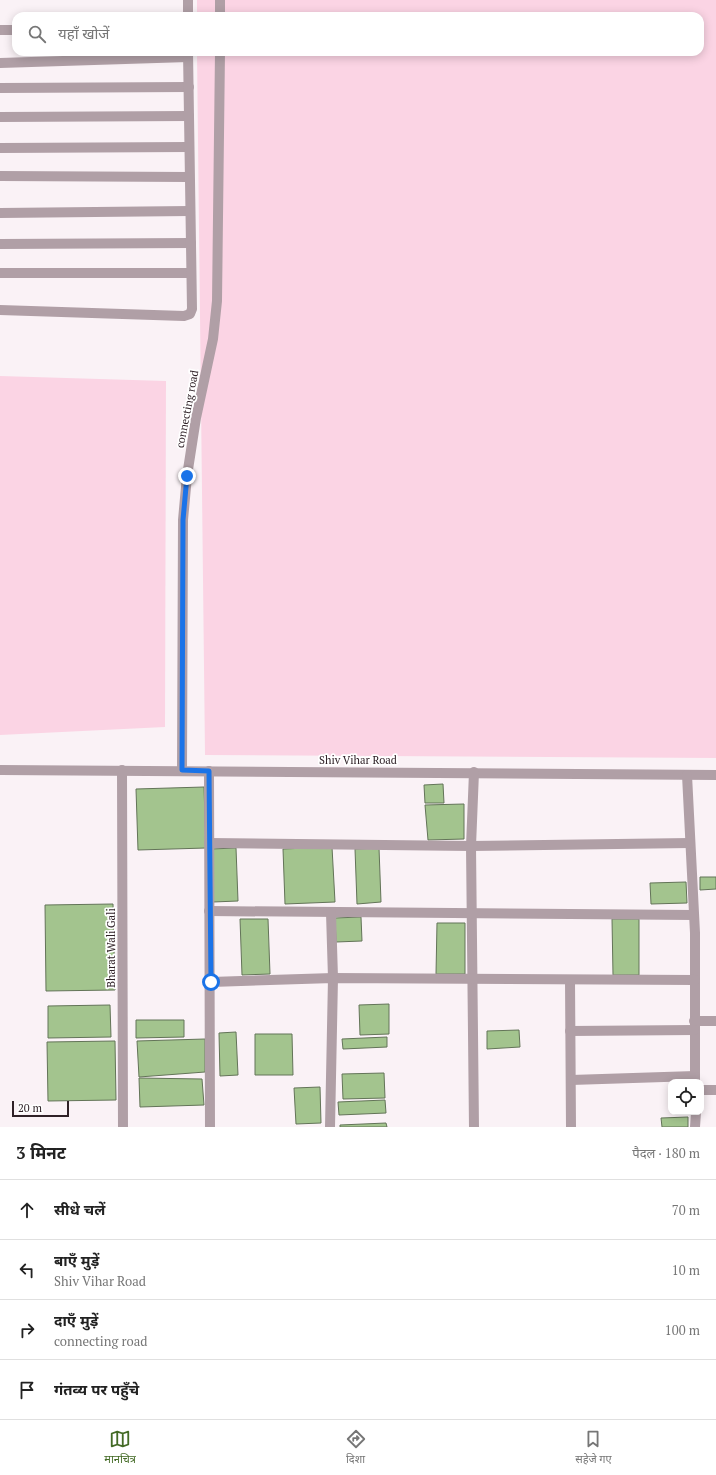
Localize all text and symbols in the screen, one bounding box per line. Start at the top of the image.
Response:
search box [12,12,704,56]
icon: search [26,23,48,45]
text: यहाँ खोजें [58,23,109,43]
street label: connecting road [173,369,201,449]
route end [178,467,196,485]
street label: Shiv Vihar Road [319,753,397,767]
street label: Bharat Wali Gali [104,908,118,988]
route start [202,973,220,991]
map controls [668,1079,704,1115]
button: locate [668,1079,704,1115]
scale bar [12,1099,69,1118]
text: 20 m [18,1101,42,1115]
text: 3 मिनट [16,1141,66,1164]
text: पैदल · 180 m [632,1144,700,1162]
icon: ahead [16,1199,38,1221]
text: सीधे चलें [54,1199,105,1219]
text: 70 m [672,1201,700,1219]
text: बाएँ मुड़ें [54,1250,99,1270]
icon: left [16,1259,38,1281]
text: 10 m [672,1261,700,1279]
text: Shiv Vihar Road [54,1272,146,1290]
text: दाएँ मुड़ें [54,1310,98,1330]
icon: right [16,1319,38,1341]
text: 100 m [665,1321,700,1339]
text: connecting road [54,1332,147,1350]
icon: arrive [16,1379,38,1401]
text: गंतव्य पर पहुँचे [54,1379,139,1399]
tab: मानचित्र [104,1428,136,1467]
tab: दिशा [345,1428,367,1467]
tab: सहेजे गए [575,1428,612,1467]

